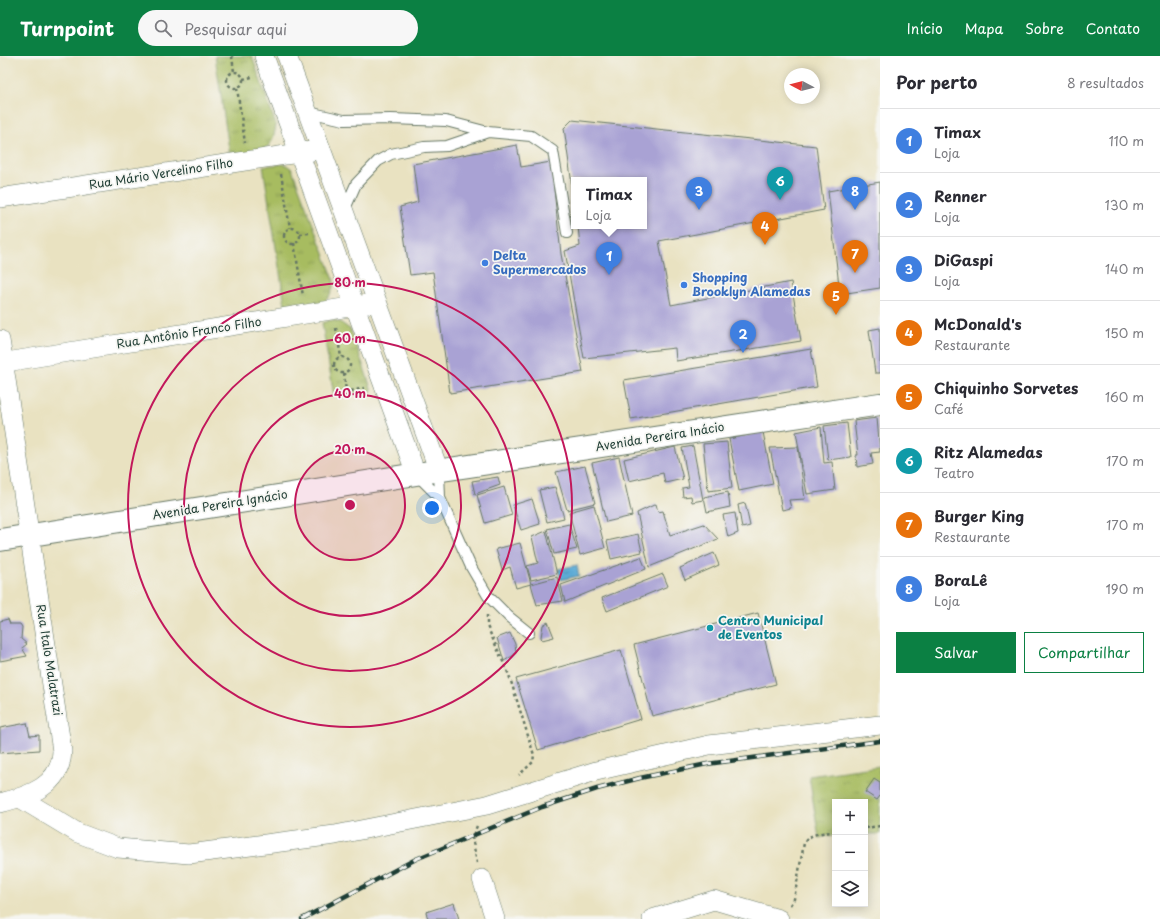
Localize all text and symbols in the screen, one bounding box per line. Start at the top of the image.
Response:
search box [138,10,418,46]
text: Turnpoint [20,14,114,42]
icon: search [152,17,174,39]
text: Pesquisar aqui [184,17,287,40]
text: Início [907,18,943,39]
text: Mapa [965,18,1003,39]
text: Sobre [1025,18,1064,39]
text: Contato [1086,18,1140,39]
north arrow [784,68,820,104]
text: Por perto [896,69,977,95]
text: 8 resultados [1067,73,1144,92]
text: Timax [934,120,981,143]
text: 1 [906,131,912,150]
text: 110 m [1109,131,1144,150]
text: Loja [934,143,960,162]
street label: Rua Mário Vercelino Filho [88,153,234,193]
pin: 6 [767,167,793,200]
popup [571,177,647,229]
pin: 3 [686,177,712,210]
pin: 8 [842,177,868,210]
text: Timax [586,182,632,205]
text: Renner [934,184,987,207]
text: 2 [904,195,914,214]
text: 130 m [1105,195,1144,214]
text: Loja [586,205,611,224]
text: Loja [934,207,960,226]
pin: 4 [752,212,778,245]
pin: 7 [842,240,868,273]
pin: 1 [596,242,622,275]
place label: Delta Supermercados [493,246,586,278]
text: DiGaspi [934,248,993,271]
marker: Delta Supermercados [480,258,490,268]
text: 3 [905,259,913,278]
text: 140 m [1105,259,1144,278]
place label: Shopping Brooklyn Alamedas [692,268,811,300]
text: Loja [934,271,960,290]
text: 80 m [334,273,366,291]
marker: Shopping Brooklyn Alamedas [679,280,689,290]
pin: 5 [823,282,849,315]
street label: Rua Antônio Franco Filho [115,312,263,352]
text: McDonald's [934,312,1022,335]
pin: 2 [730,320,756,353]
text: 4 [905,323,913,342]
text: 150 m [1105,323,1144,342]
text: 60 m [334,329,366,347]
text: Restaurante [934,335,1010,354]
text: Chiquinho Sorvetes [934,376,1078,399]
text: 40 m [334,384,366,402]
text: 5 [905,387,913,406]
text: 160 m [1105,387,1144,406]
text: Café [934,399,963,418]
street label: Avenida Pereira Inácio [594,417,726,455]
text: 20 m [334,440,366,458]
text: Ritz Alamedas [934,440,1043,463]
text: 6 [904,451,914,470]
text: 170 m [1106,451,1144,470]
text: Teatro [934,463,974,482]
street label: Avenida Pereira Ignácio [151,484,289,524]
centre of rings [343,498,357,512]
your location [422,498,442,518]
text: Burger King [934,504,1024,527]
text: 7 [905,515,913,534]
text: 170 m [1106,515,1144,534]
text: Restaurante [934,527,1010,546]
text: BoraLê [934,568,987,591]
text: 8 [905,579,913,598]
text: 190 m [1105,579,1144,598]
text: Loja [934,591,960,610]
street label: Rua Italo Malatrazi [32,603,68,717]
place label: Centro Municipal de Eventos [718,611,823,643]
marker: Centro Municipal de Eventos [705,623,715,633]
button: Salvar [896,632,1016,673]
button: Compartilhar [1024,632,1144,673]
map controls [832,799,868,907]
button: + [832,799,868,835]
button: − [832,835,868,871]
button: layers [832,871,868,907]

